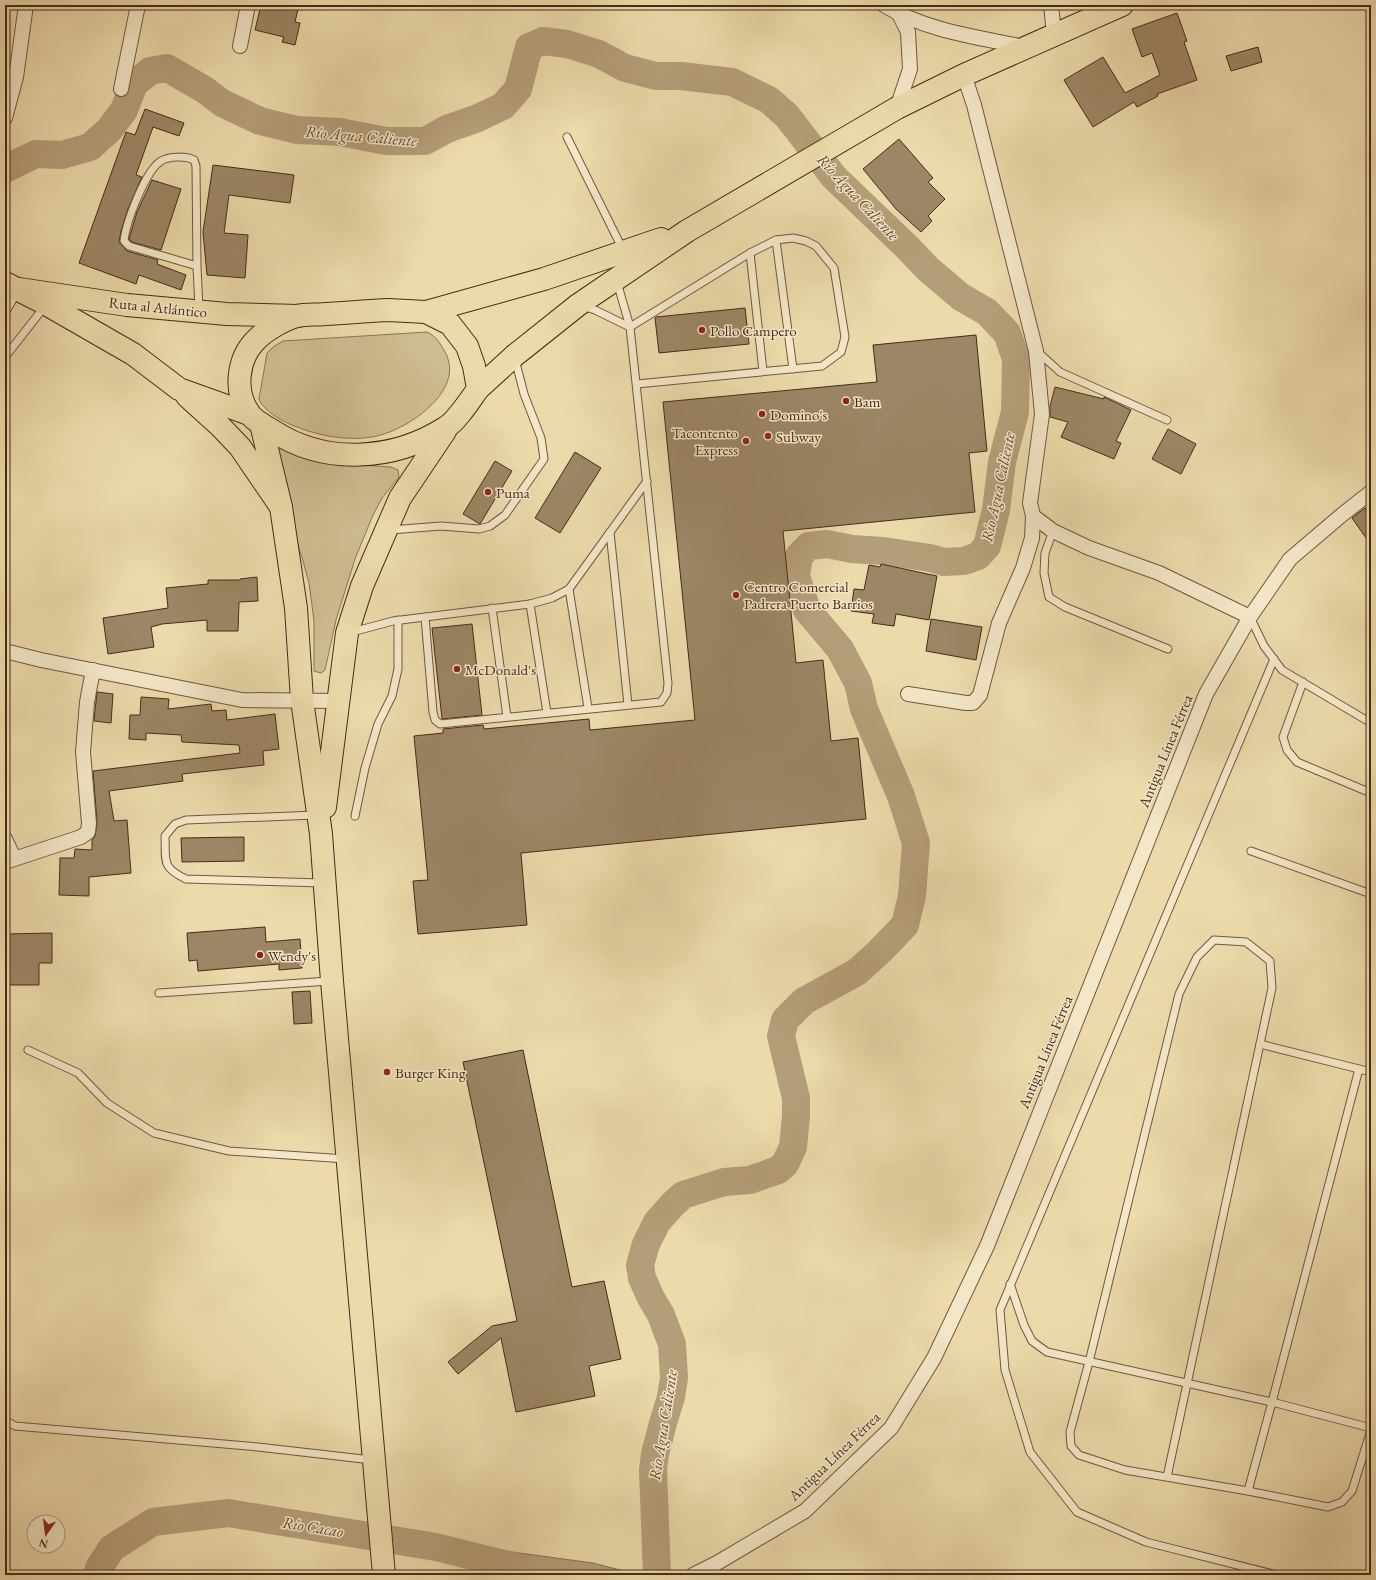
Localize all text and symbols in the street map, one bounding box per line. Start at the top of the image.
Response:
water label: Río Agua Caliente [304,121,418,151]
water label: Río Agua Caliente [812,149,904,245]
street label: Ruta al Atlántico [108,292,208,322]
place label: Pollo Campero [710,321,797,340]
marker: Pollo Campero [697,325,707,335]
place label: Bam [854,392,881,411]
marker: Bam [841,396,851,406]
place label: Domino's [770,405,827,424]
marker: Domino's [757,409,767,419]
place label: Tacontento Express [672,423,738,459]
place label: Subway [776,427,821,446]
water label: Río Agua Caliente [976,430,1020,544]
marker: Subway [763,431,773,441]
marker: Tacontento Express [741,436,751,446]
place label: Puma [496,483,530,502]
marker: Puma [483,487,493,497]
place label: Centro Comercial Padrera Puerto Barrios [744,577,873,613]
marker: Centro Comercial Padrera Puerto Barrios [731,590,741,600]
place label: McDonald's [465,660,536,679]
marker: McDonald's [452,664,462,674]
street label: Antigua Línea Férrea [1133,692,1196,811]
place label: Wendy's [268,946,316,965]
marker: Wendy's [255,950,265,960]
street label: Antigua Línea Férrea [1013,993,1076,1112]
place label: Burger King [395,1063,466,1082]
marker: Burger King [382,1067,392,1077]
water label: Río Agua Caliente [644,1368,682,1482]
street label: Antigua Línea Férrea [783,1407,884,1505]
water label: Río Cacao [281,1512,345,1542]
north arrow [26,1514,66,1554]
text: N [37,1536,50,1552]

